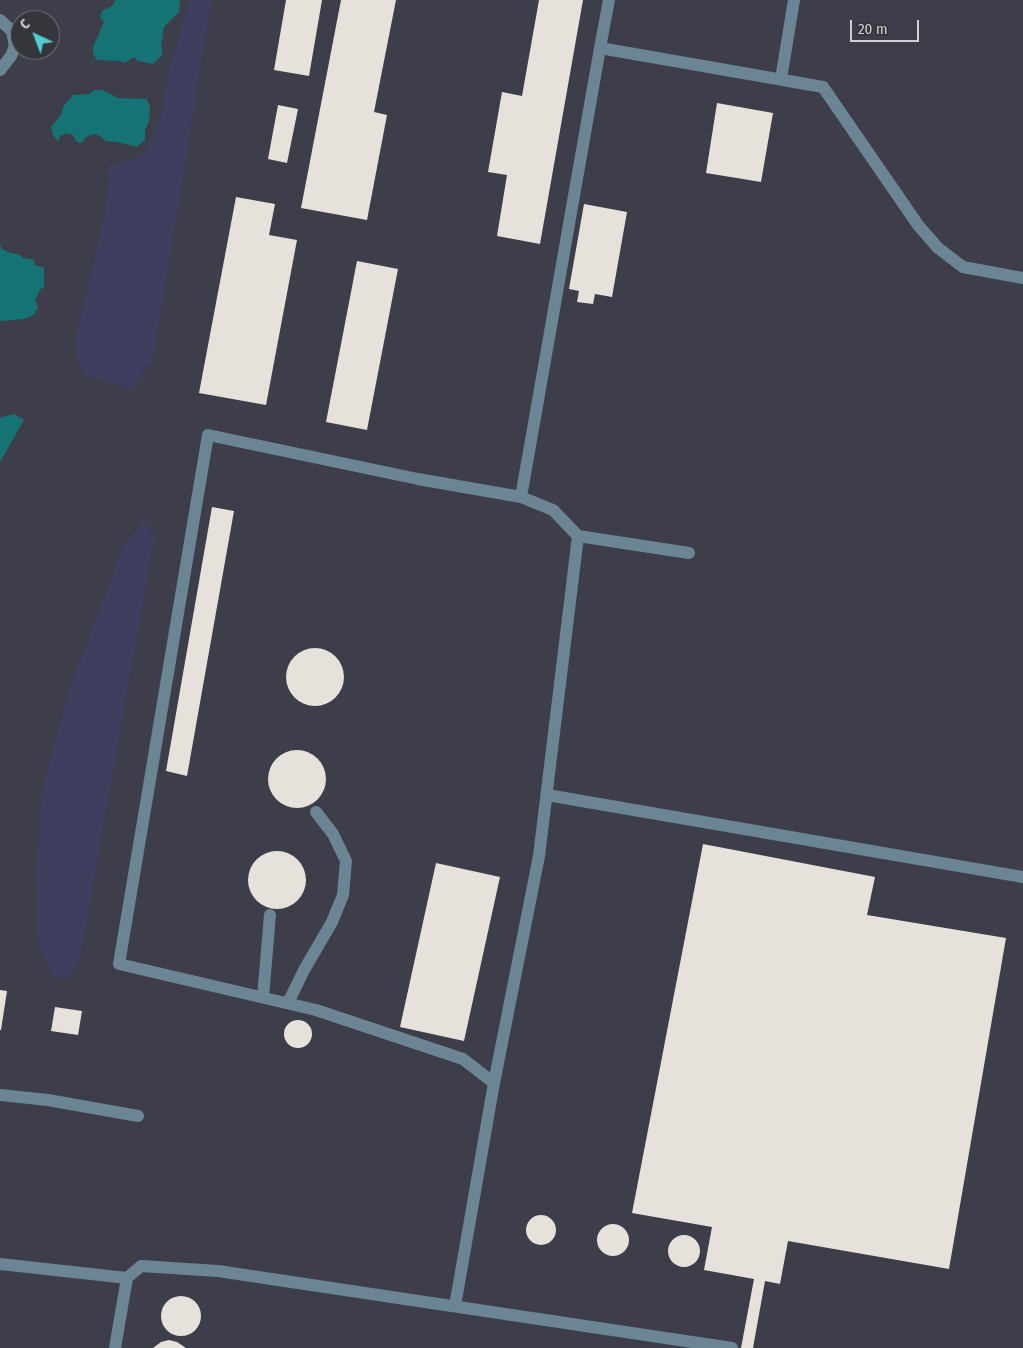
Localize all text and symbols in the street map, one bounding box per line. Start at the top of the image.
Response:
north arrow [10,10,60,60]
scale bar [853,10,922,42]
text: С [17,16,34,33]
text: 20 m [858,20,888,38]

